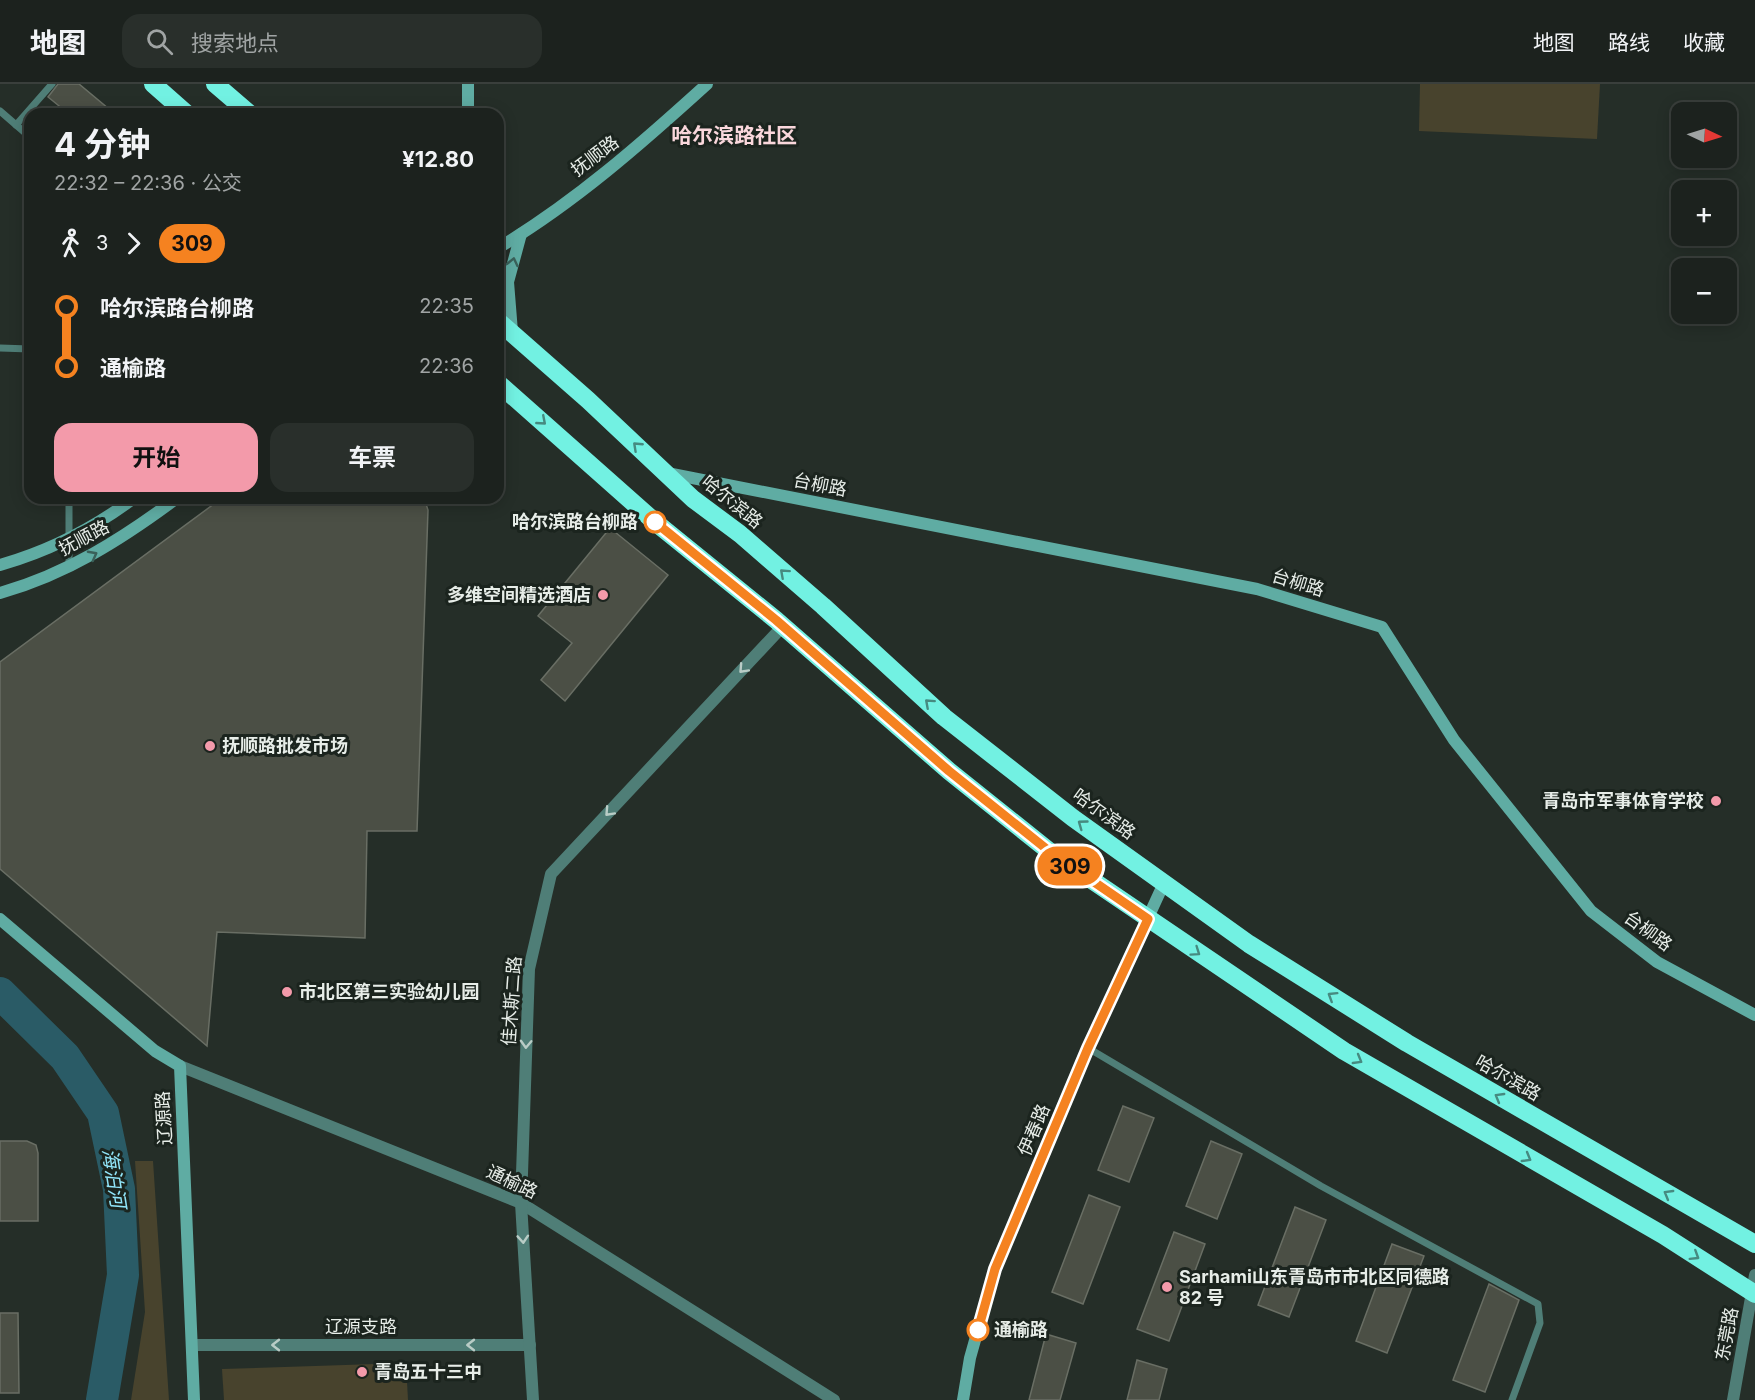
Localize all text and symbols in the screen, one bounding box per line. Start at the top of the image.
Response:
search box [122,14,542,68]
icon: search [143,25,176,58]
text: 地图 [30,26,86,60]
text: 搜索地点 [191,30,279,56]
text: 地图 [1533,30,1575,55]
text: 路线 [1608,30,1650,55]
text: 收藏 [1683,30,1725,55]
north arrow [1671,102,1737,168]
map controls [1671,102,1737,324]
district label: 哈尔滨路社区 [671,123,797,148]
text: 4 分钟 [54,124,150,164]
street label: 抚顺路 [567,131,623,180]
text: ¥12.80 [402,146,474,172]
text: 22:32 – 22:36 · 公交 [54,171,242,195]
button: + [1671,180,1737,246]
icon: walk [54,227,87,260]
icon: forward [117,227,150,260]
text: 3 [96,231,108,255]
text: 309 [171,231,213,256]
one-way arrow [505,257,518,267]
button: − [1671,258,1737,324]
text: 22:35 [419,294,474,318]
text: 哈尔滨路台柳路 [100,295,254,321]
text: 22:36 [419,354,474,378]
text: 通榆路 [100,355,166,381]
one-way arrow [535,414,546,425]
button: 开始 [54,423,258,492]
button: 车票 [270,423,474,492]
one-way arrow [633,442,643,453]
street label: 台柳路 [792,469,849,500]
street label: 哈尔滨路 [698,471,767,532]
place label: 哈尔滨路台柳路 [512,511,638,532]
marker: 哈尔滨路台柳路 [644,511,666,533]
street label: 抚顺路 [55,516,113,560]
one-way arrow [86,551,97,562]
street label: 台柳路 [1269,565,1327,600]
one-way arrow [780,569,791,580]
place label: 多维空间精选酒店 [447,584,591,605]
marker: 多维空间精选酒店 [596,588,610,602]
one-way arrow [739,662,750,673]
one-way arrow [926,699,936,710]
place label: 抚顺路批发市场 [222,735,348,756]
marker: 抚顺路批发市场 [203,739,217,753]
street label: 哈尔滨路 [1069,784,1140,843]
place label: 青岛市军事体育学校 [1542,790,1704,811]
marker: 青岛市军事体育学校 [1709,794,1723,808]
one-way arrow [606,804,617,815]
one-way arrow [1078,821,1089,832]
line badge: 309 [1036,846,1104,886]
text: 309 [1049,854,1091,879]
street label: 台柳路 [1620,906,1676,955]
one-way arrow [1189,945,1200,956]
street label: 佳木斯二路 [498,955,525,1047]
place label: 市北区第三实验幼儿园 [299,981,479,1002]
marker: 市北区第三实验幼儿园 [280,985,294,999]
one-way arrow [1328,992,1339,1003]
one-way arrow [520,1039,533,1048]
street label: 哈尔滨路 [1472,1050,1545,1105]
one-way arrow [1352,1052,1362,1064]
street label: 辽源路 [152,1091,175,1146]
one-way arrow [1495,1092,1505,1104]
street label: 伊春路 [1013,1101,1054,1159]
water label: 海泊河 [97,1146,131,1213]
one-way arrow [1521,1151,1531,1163]
street label: 通榆路 [483,1161,541,1202]
one-way arrow [1664,1189,1674,1201]
one-way arrow [516,1234,529,1243]
one-way arrow [1688,1249,1699,1260]
place label: Sarhami山东青岛市市北区同德路 82 号 [1179,1266,1450,1308]
marker: Sarhami山东青岛市市北区同德路 82 号 [1160,1280,1174,1294]
street label: 东莞路 [1711,1305,1742,1362]
street label: 辽源支路 [325,1316,397,1337]
marker: 通榆路 [967,1319,989,1341]
place label: 通榆路 [994,1319,1048,1340]
one-way arrow [272,1339,281,1351]
one-way arrow [467,1339,476,1351]
place label: 青岛五十三中 [374,1361,482,1382]
marker: 青岛五十三中 [355,1365,369,1379]

